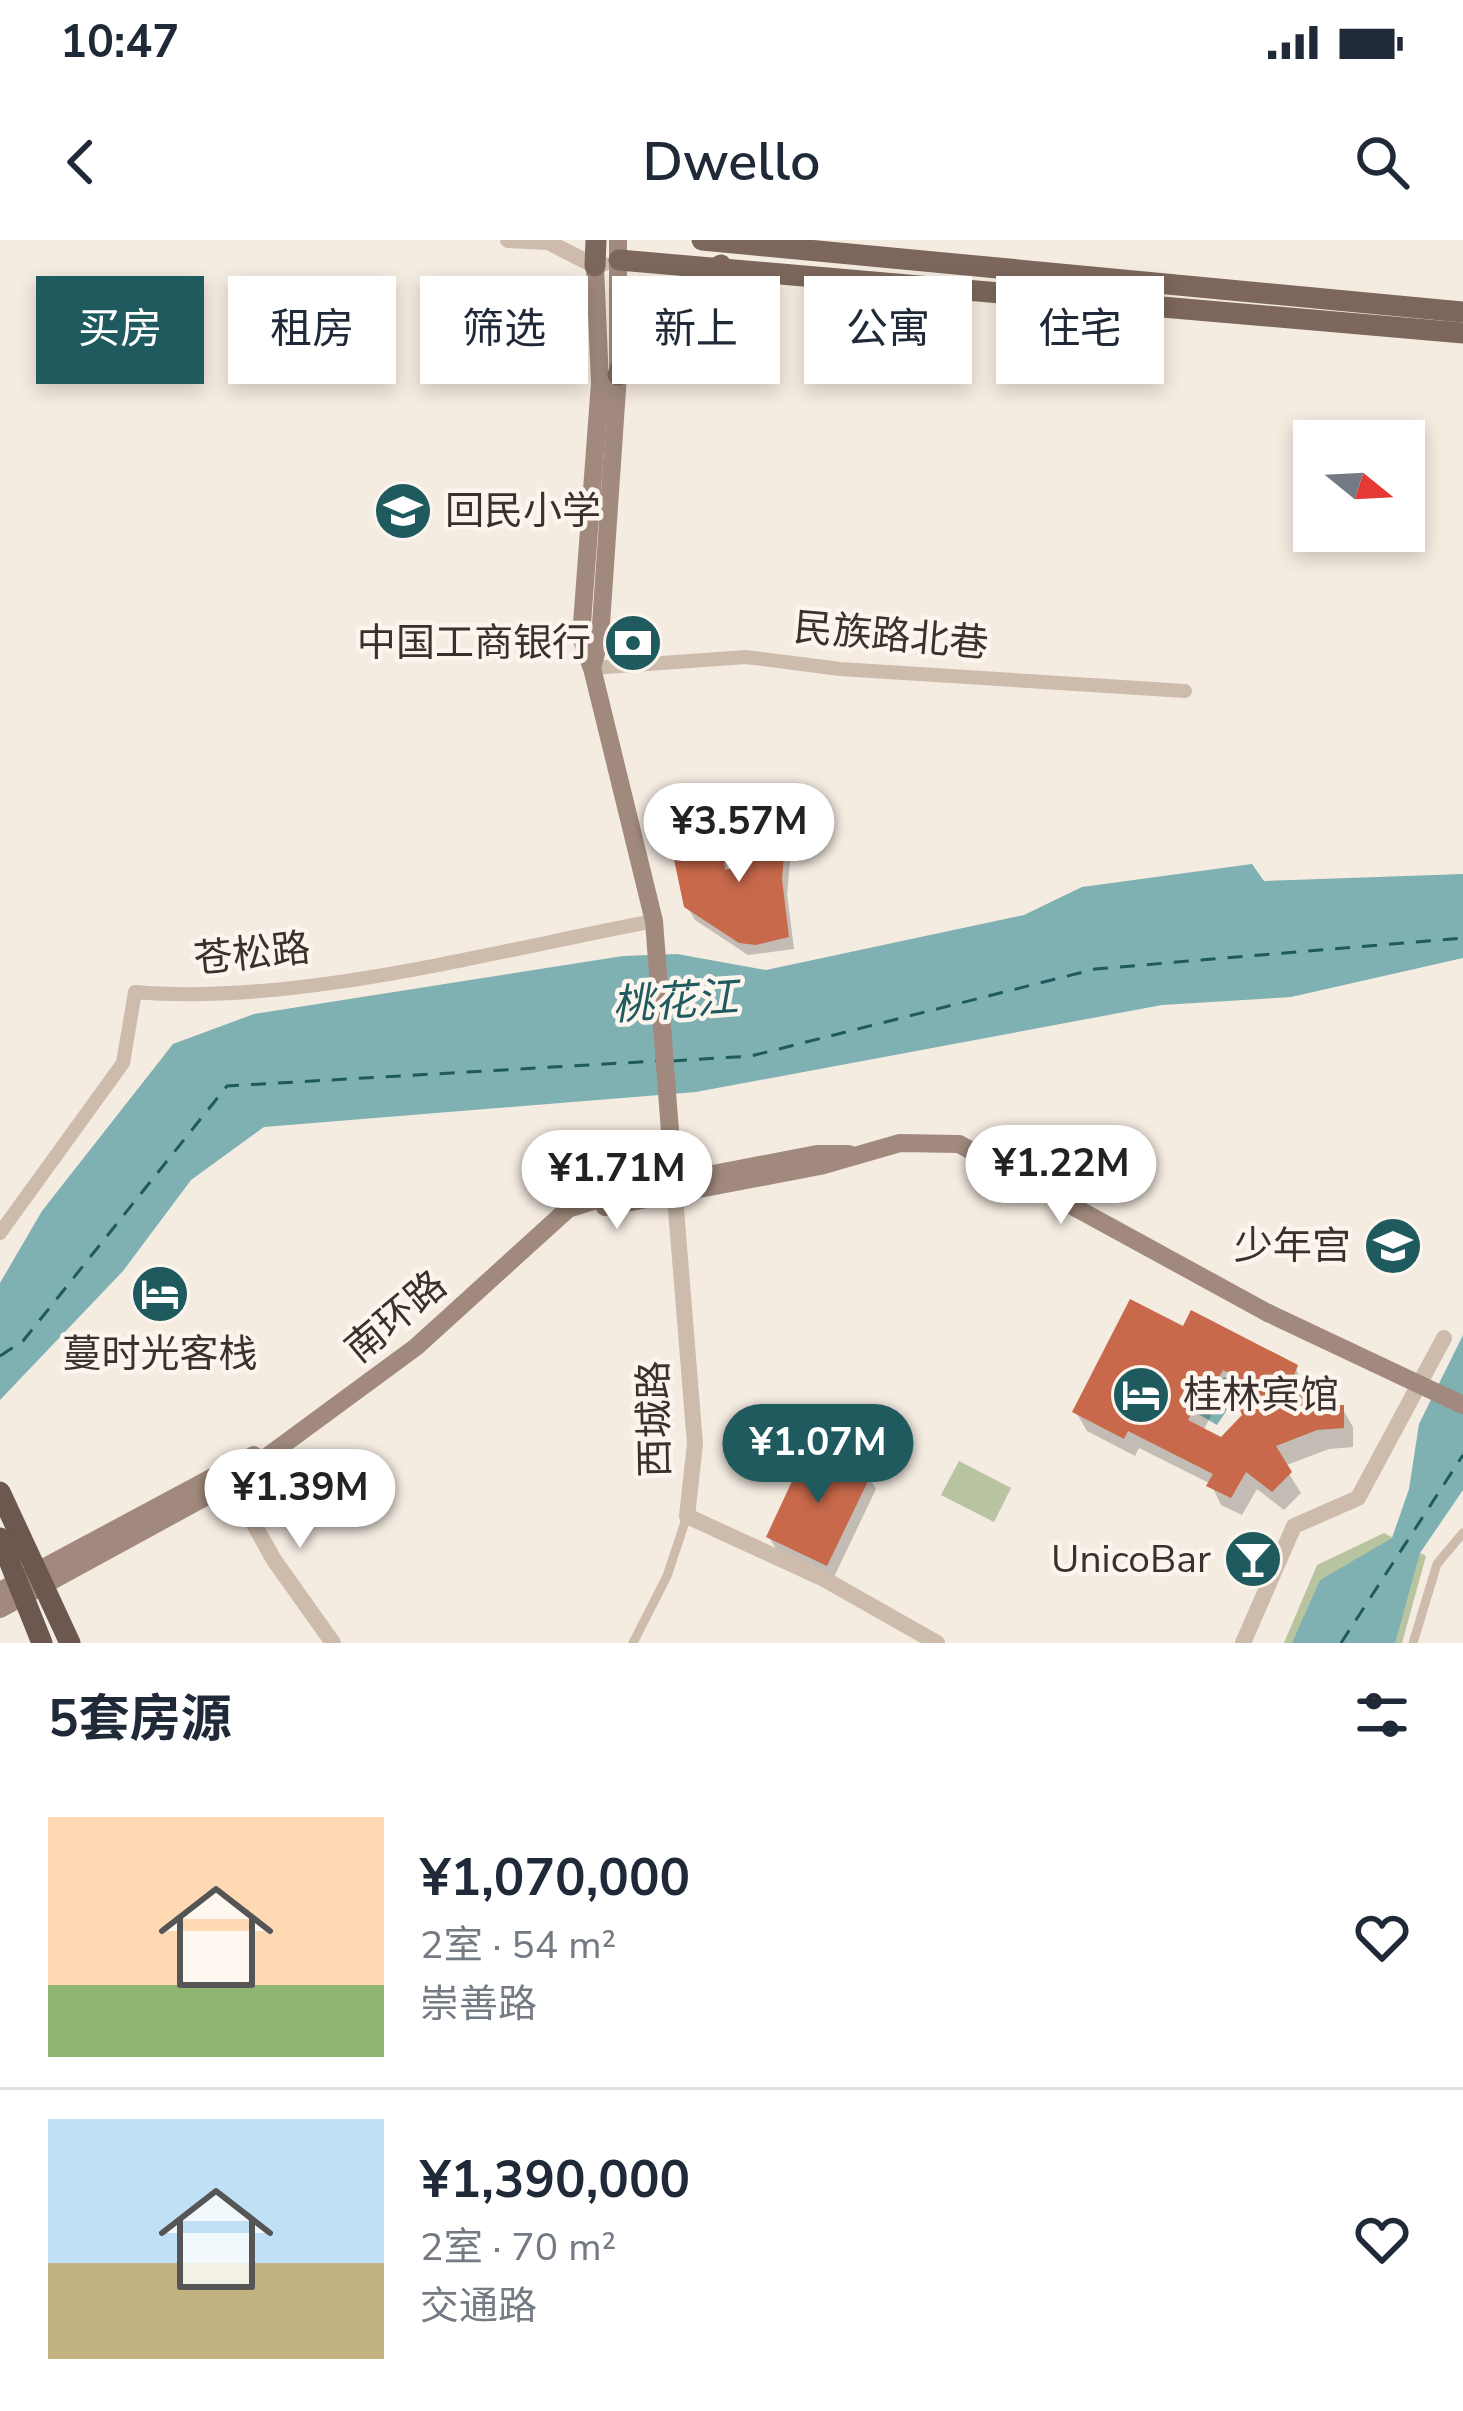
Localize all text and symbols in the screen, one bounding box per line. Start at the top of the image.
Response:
text: 10:47 [60,12,179,73]
text: Dwello [642,125,821,199]
icon: back [48,129,114,195]
icon: search [1349,129,1415,195]
chip: 买房 [36,276,204,384]
chip: 租房 [228,276,396,384]
chip: 筛选 [420,276,588,384]
chip: 新上 [612,276,780,384]
chip: 公寓 [804,276,972,384]
chip: 住宅 [996,276,1164,384]
north arrow [1293,420,1425,552]
map controls [1293,420,1425,552]
school or university icon: 回民小学 [372,480,434,542]
place label: 回民小学 [445,485,601,538]
street label: 民族路北巷 [792,601,990,671]
bank icon: 中国工商银行 [602,612,664,674]
place label: 中国工商银行 [357,617,591,670]
pin: ¥3.57M [641,783,837,885]
text: ¥3.57M [670,795,808,848]
street label: 苍松路 [191,922,313,986]
water label: 桃花江 [610,969,744,1035]
pin: ¥1.22M [963,1125,1159,1227]
pin: ¥1.71M [519,1130,715,1232]
text: ¥1.22M [992,1137,1130,1190]
text: ¥1.71M [548,1142,686,1195]
school or university icon: 少年宫 [1362,1215,1424,1277]
place label: 少年宫 [1234,1220,1351,1273]
street label: 南环路 [334,1259,458,1375]
hotel icon: 蔓时光客栈 [129,1263,191,1325]
place label: 蔓时光客栈 [62,1328,258,1381]
street label: 西城路 [627,1360,683,1478]
hotel icon: 桂林宾馆 [1110,1364,1172,1426]
place label: 桂林宾馆 [1183,1369,1339,1422]
pin: ¥1.07M [720,1404,916,1506]
text: ¥1.07M [749,1416,887,1469]
pin: ¥1.39M [202,1449,398,1551]
text: ¥1.39M [231,1461,369,1514]
bar icon: UnicoBar [1222,1528,1284,1590]
place label: UnicoBar [1051,1533,1211,1586]
icon: filters [1349,1682,1415,1748]
text: 5套房源 [48,1684,232,1754]
text: ¥1,070,000 [420,1843,690,1913]
icon: home [144,1865,288,2009]
icon: heart [1349,1904,1415,1970]
text: 2室 · 54 m² [420,1919,616,1972]
text: 崇善路 [420,1978,537,2031]
text: ¥1,390,000 [420,2145,690,2215]
icon: home [144,2167,288,2311]
icon: heart [1349,2206,1415,2272]
text: 2室 · 70 m² [420,2221,616,2274]
text: 交通路 [420,2280,537,2333]

